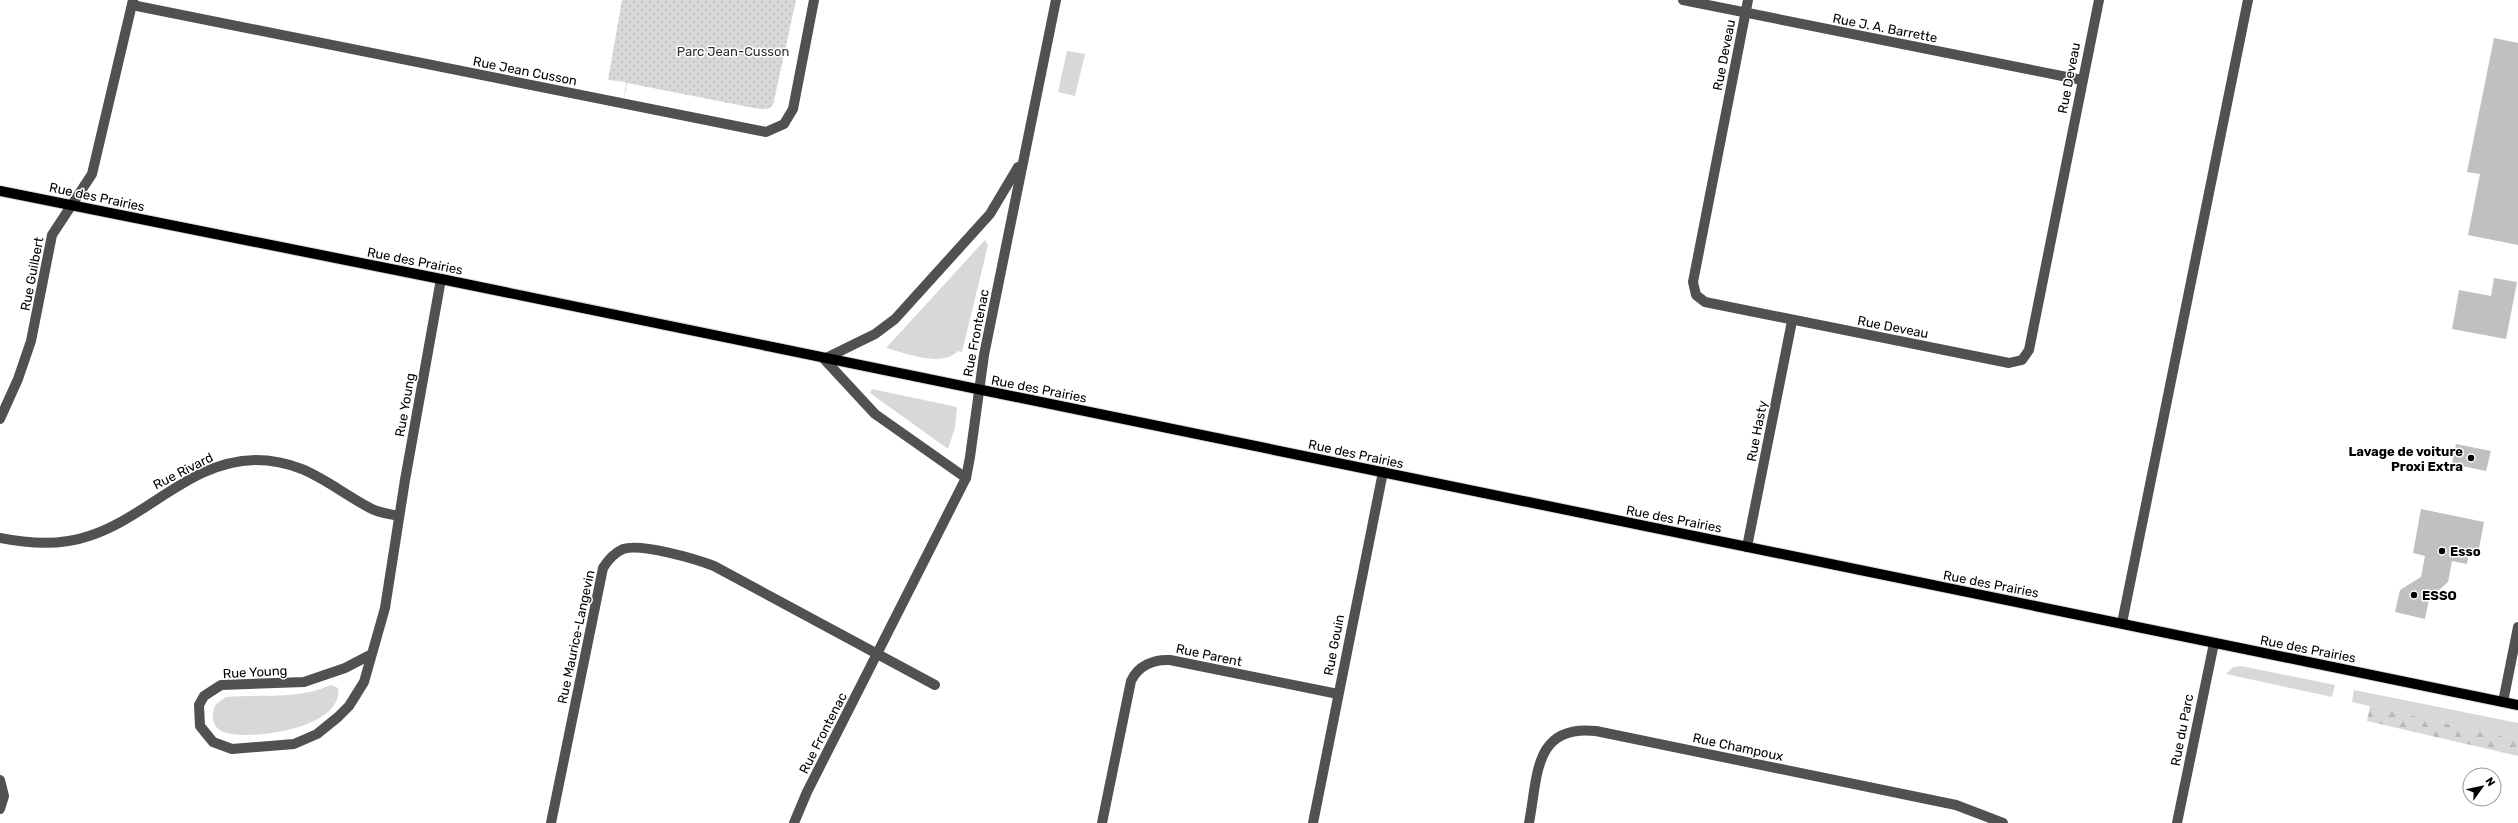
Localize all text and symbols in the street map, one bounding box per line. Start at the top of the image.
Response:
street label: Rue J. A. Barrette [1831,10,1939,46]
street label: Rue Deveau [1710,18,1738,92]
street label: Rue Deveau [2055,41,2083,115]
park label: Parc Jean-Cusson [677,44,789,59]
street label: Rue Jean Cusson [472,54,578,88]
street label: Rue des Prairies [48,180,146,215]
street label: Rue Guilbert [17,236,47,312]
street label: Rue des Prairies [366,244,464,278]
street label: Rue Frontenac [960,288,992,378]
street label: Rue Deveau [1856,313,1930,341]
street label: Rue Young [392,372,419,438]
street label: Rue des Prairies [990,372,1088,406]
street label: Rue Hasty [1744,399,1770,463]
street label: Rue des Prairies [1307,437,1405,472]
place label: Lavage de voiture Proxi Extra [2348,444,2463,474]
street label: Rue Rivard [151,450,215,492]
marker: Lavage de voiture Proxi Extra [2466,453,2476,463]
street label: Rue des Prairies [1625,502,1723,536]
place label: Esso [2450,544,2481,559]
marker: Esso [2437,546,2447,556]
street label: Rue des Prairies [1942,567,2040,601]
street label: Rue Maurice-Langevin [554,569,598,705]
place label: ESSO [2422,588,2457,603]
marker: ESSO [2409,590,2419,600]
street label: Rue Gouin [1321,613,1347,677]
street label: Rue des Prairies [2259,632,2357,666]
street label: Rue Parent [1175,641,1243,669]
street label: Rue Young [222,663,288,682]
street label: Rue Frontenac [796,690,850,776]
street label: Rue du Parc [2168,693,2196,767]
street label: Rue Champoux [1691,730,1785,764]
north arrow [2462,767,2502,807]
text: N [2482,775,2498,789]

